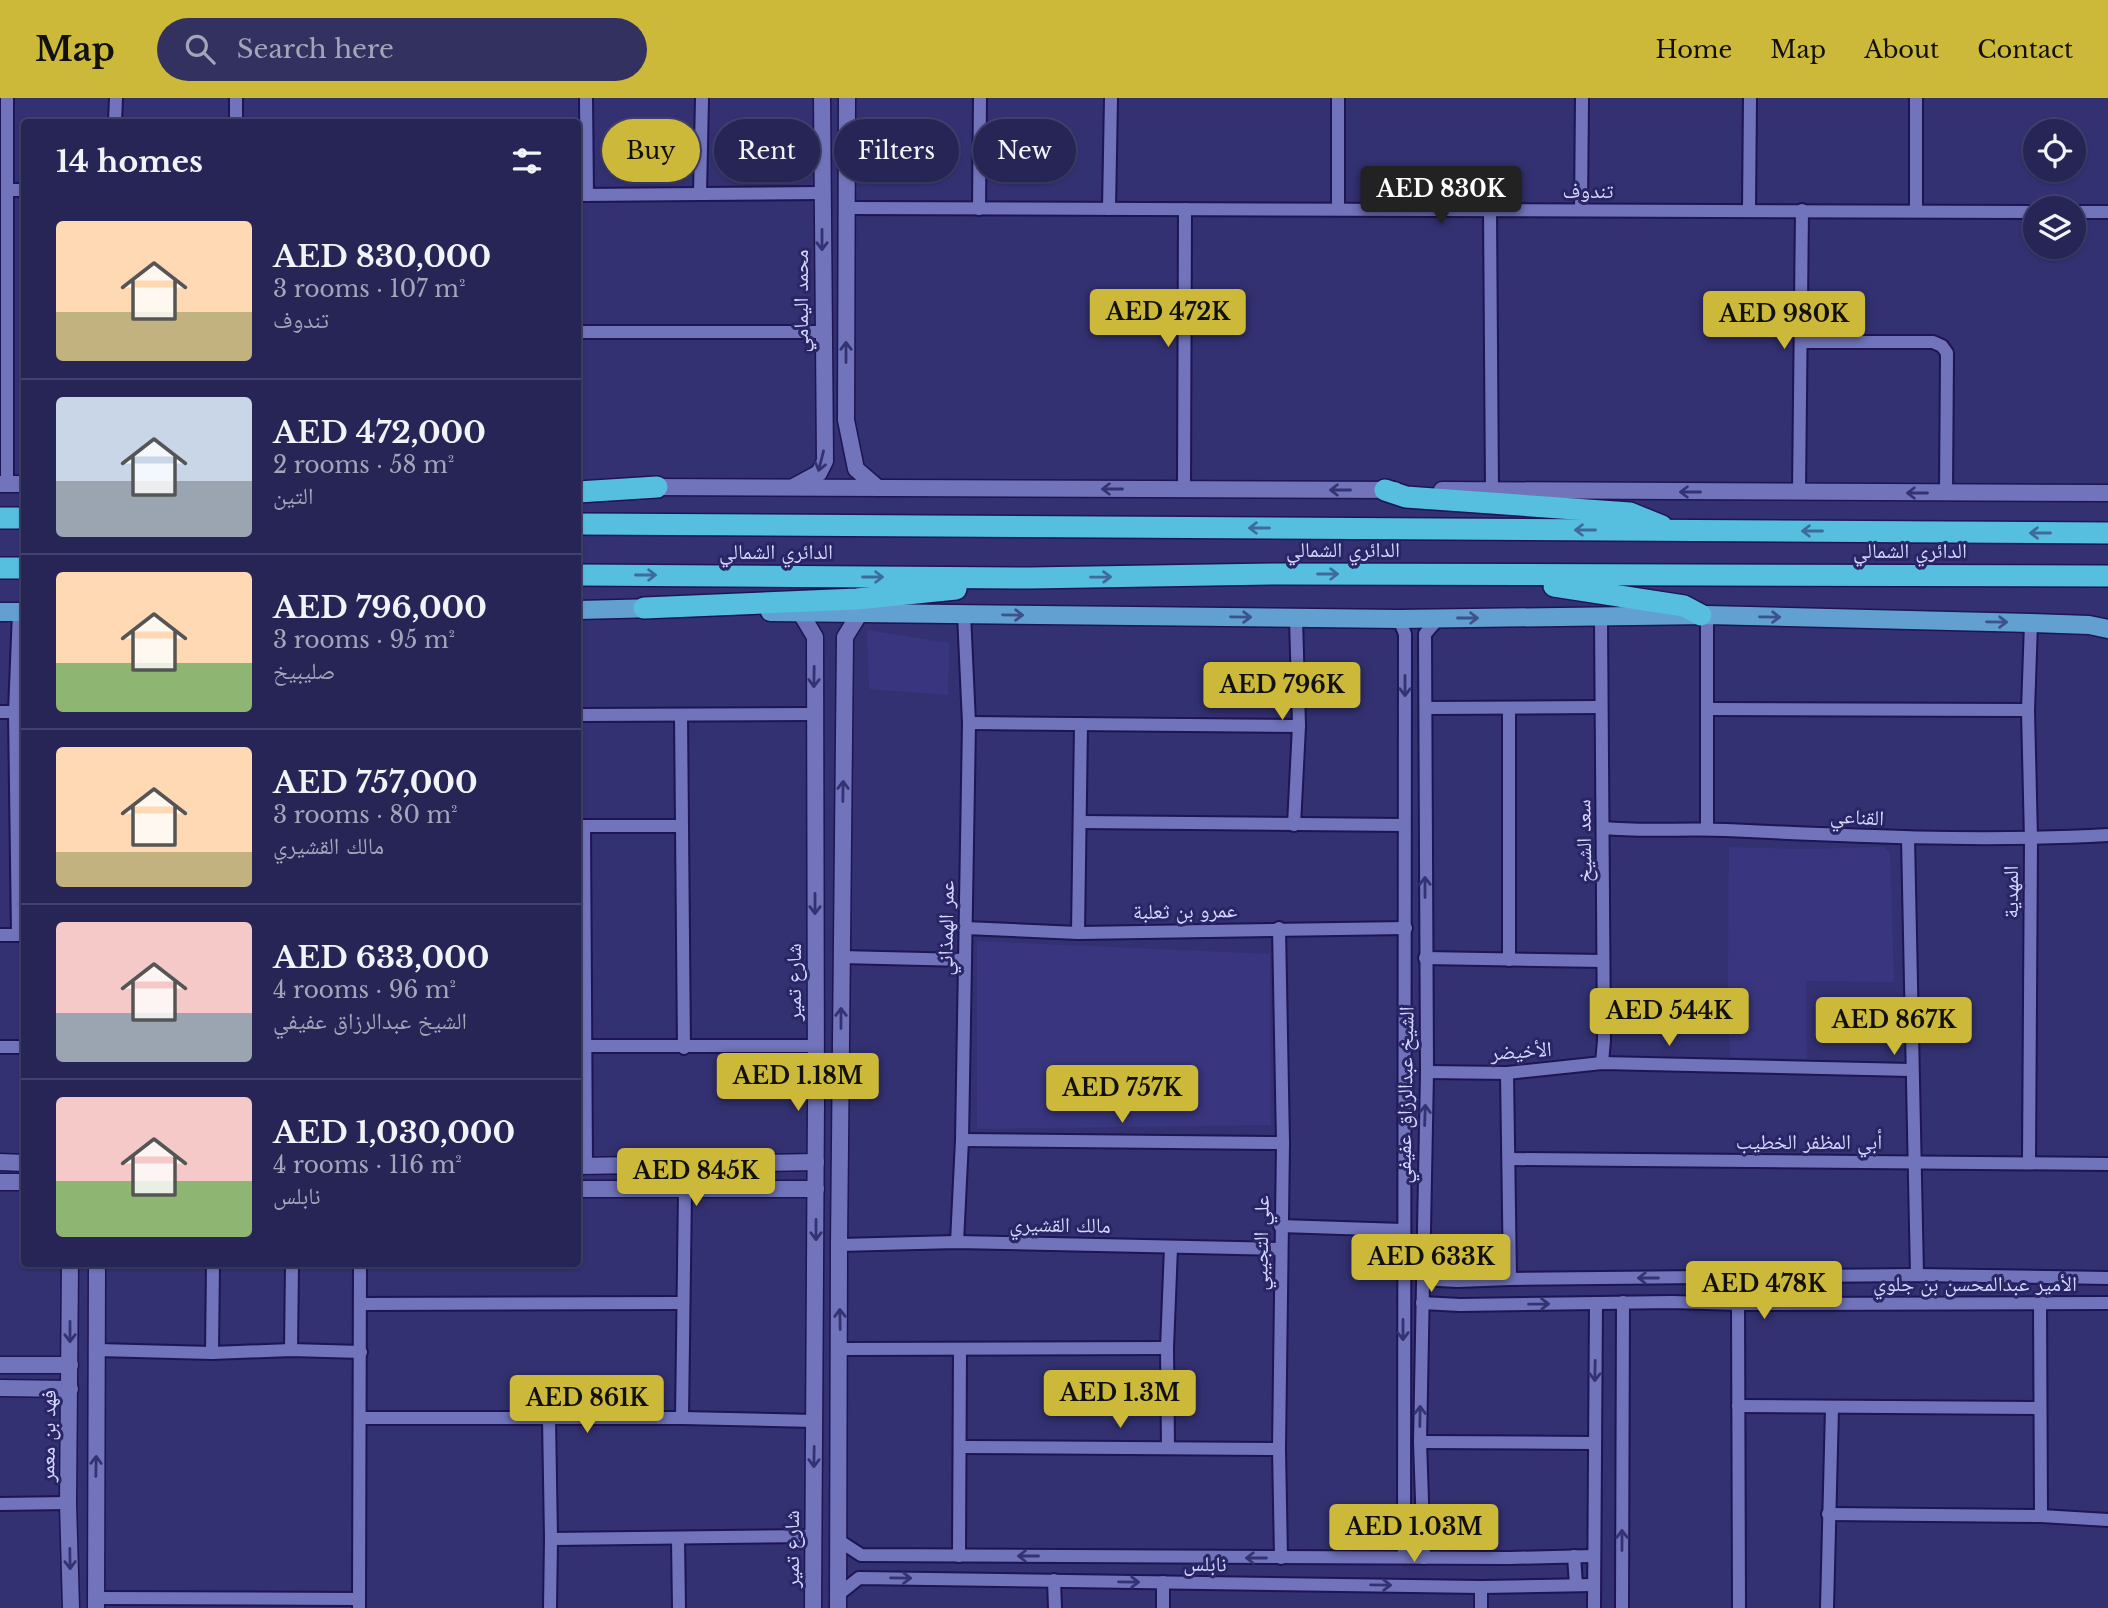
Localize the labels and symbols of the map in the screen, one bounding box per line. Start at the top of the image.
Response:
pin: AED 830K [1369,166,1513,226]
street label: تندوف [1563,178,1613,204]
one-way arrow [815,228,829,251]
street label: محمد اليمامي [788,249,817,353]
pin: AED 472K [1096,289,1240,349]
pin: AED 980K [1712,292,1856,351]
one-way arrow [839,341,853,364]
one-way arrow [814,450,827,472]
one-way arrow [1101,482,1124,496]
one-way arrow [1329,483,1352,497]
one-way arrow [1679,485,1702,499]
one-way arrow [1906,486,1929,500]
one-way arrow [1248,521,1271,535]
one-way arrow [1574,523,1597,537]
one-way arrow [1801,524,1824,538]
one-way arrow [2029,526,2052,540]
street label: الدائري الشمالي [1286,537,1400,566]
street label: الدائري الشمالي [1853,538,1967,567]
street label: الدائري الشمالي [719,539,833,568]
one-way arrow [1316,567,1339,581]
one-way arrow [634,568,657,582]
one-way arrow [861,570,884,584]
one-way arrow [1089,570,1112,584]
one-way arrow [1001,608,1024,622]
one-way arrow [1758,610,1781,623]
one-way arrow [1229,611,1252,624]
one-way arrow [1456,612,1479,625]
one-way arrow [1985,615,2008,629]
pin: AED 796K [1210,662,1354,722]
one-way arrow [807,665,821,688]
one-way arrow [1398,674,1412,697]
one-way arrow [836,780,850,803]
street label: سعد الشيخ [1570,799,1598,883]
street label: القناعي [1829,803,1885,835]
street label: المهدية [1998,866,2024,918]
one-way arrow [1418,876,1432,899]
street label: عمر الهمذاني [932,880,963,976]
one-way arrow [808,892,822,915]
street label: عمرو بن ثعلبة [1133,897,1238,925]
street label: شارع تمير [781,943,807,1022]
pin: AED 544K [1597,988,1741,1048]
pin: AED 867K [1822,998,1966,1057]
street label: الشيخ عبدالرزاق عفيفي [1390,1006,1423,1184]
one-way arrow [834,1007,848,1030]
street label: الأخيضر [1488,1036,1553,1066]
pin: AED 1.18M [718,1054,878,1113]
pin: AED 757K [1050,1066,1194,1125]
one-way arrow [1419,1104,1432,1127]
street label: أبي المظفر الخطيب [1736,1129,1882,1158]
pin: AED 845K [624,1148,768,1208]
street label: علي التجيبي [1247,1195,1278,1291]
street label: مالك القشيري [1009,1211,1111,1242]
one-way arrow [809,1218,823,1241]
pin: AED 633K [1359,1234,1503,1294]
pin: AED 478K [1692,1262,1836,1321]
one-way arrow [1637,1271,1660,1285]
street label: الأمير عبدالمحسن بن جلوي [1873,1271,2077,1300]
one-way arrow [1527,1297,1550,1311]
one-way arrow [833,1308,847,1331]
one-way arrow [1396,1318,1410,1341]
one-way arrow [63,1320,77,1343]
one-way arrow [1588,1359,1601,1382]
pin: AED 1.3M [1048,1370,1192,1430]
pin: AED 861K [515,1376,659,1435]
street label: فهد بن معمر [34,1390,62,1483]
one-way arrow [1414,1405,1427,1428]
one-way arrow [807,1445,821,1468]
one-way arrow [90,1455,103,1478]
pin: AED 1.03M [1334,1504,1494,1564]
street label: شارع تمير [779,1510,805,1589]
one-way arrow [1615,1529,1629,1552]
one-way arrow [63,1547,77,1570]
one-way arrow [1017,1549,1040,1563]
street label: نابلس [1183,1551,1227,1577]
one-way arrow [1244,1551,1267,1565]
one-way arrow [890,1571,913,1585]
one-way arrow [1117,1575,1140,1588]
one-way arrow [1369,1579,1392,1592]

